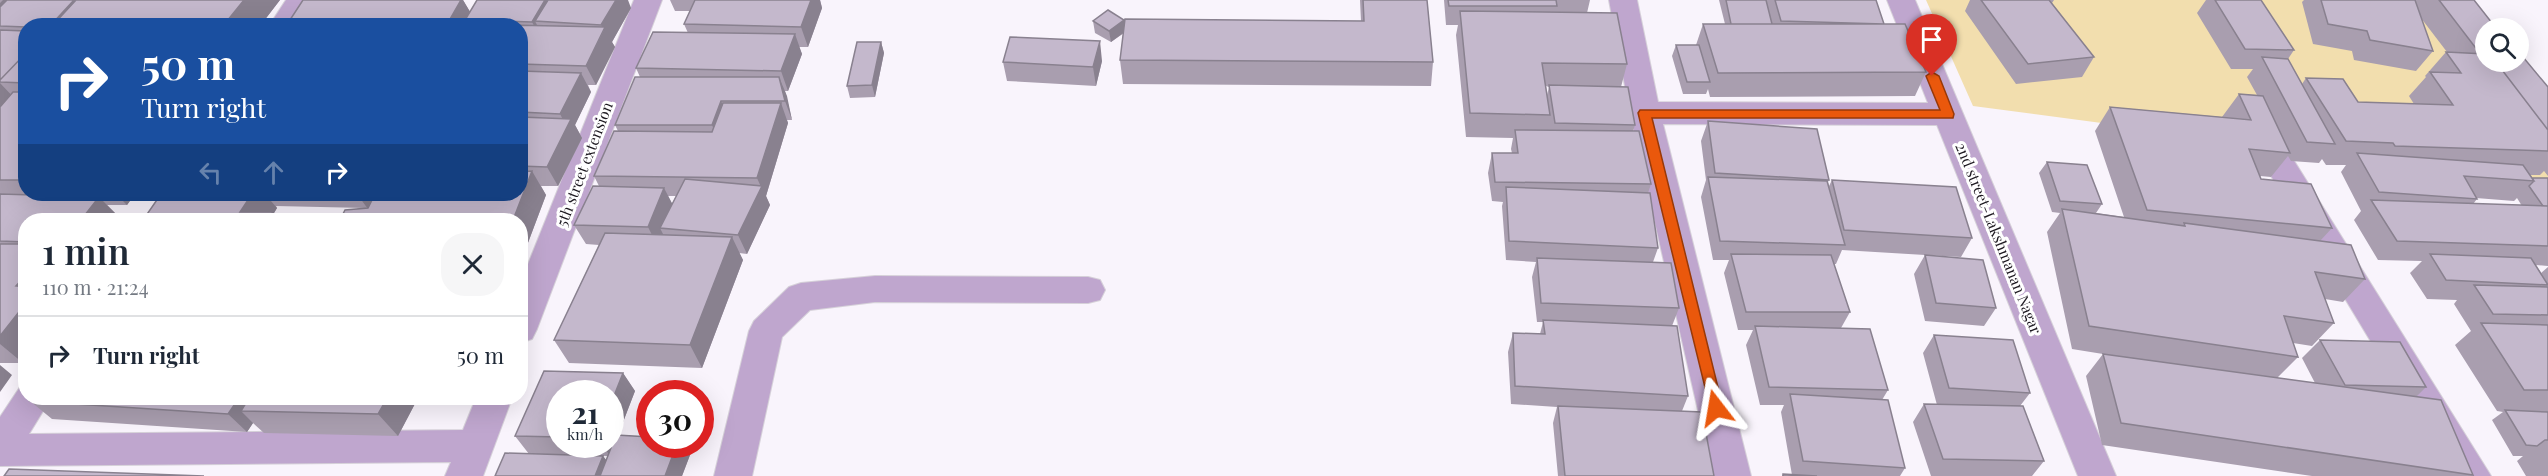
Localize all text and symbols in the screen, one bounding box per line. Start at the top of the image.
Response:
pin [1906,14,1957,76]
map controls [2475,18,2529,72]
button: search [2475,18,2529,72]
icon: arrive [1915,23,1948,56]
text: 50 m [141,35,235,91]
icon: right [42,42,120,120]
text: Turn right [141,89,266,125]
street label: 5th street extension [551,99,617,229]
street label: 2nd street-Lakshmanan Nagar [1951,139,2047,337]
icon: left [194,156,227,189]
icon: ahead [257,156,290,189]
icon: right [320,156,353,189]
text: 1 min [42,226,130,274]
button: close [441,233,504,296]
text: 110 m · 21:24 [42,273,149,300]
icon: right [42,339,75,372]
text: Turn right [93,340,199,370]
text: 50 m [457,340,504,370]
position arrow [1684,376,1748,440]
speed limit sign: 30 [636,380,714,458]
text: 21 [571,392,599,432]
text: km/h [567,424,603,444]

